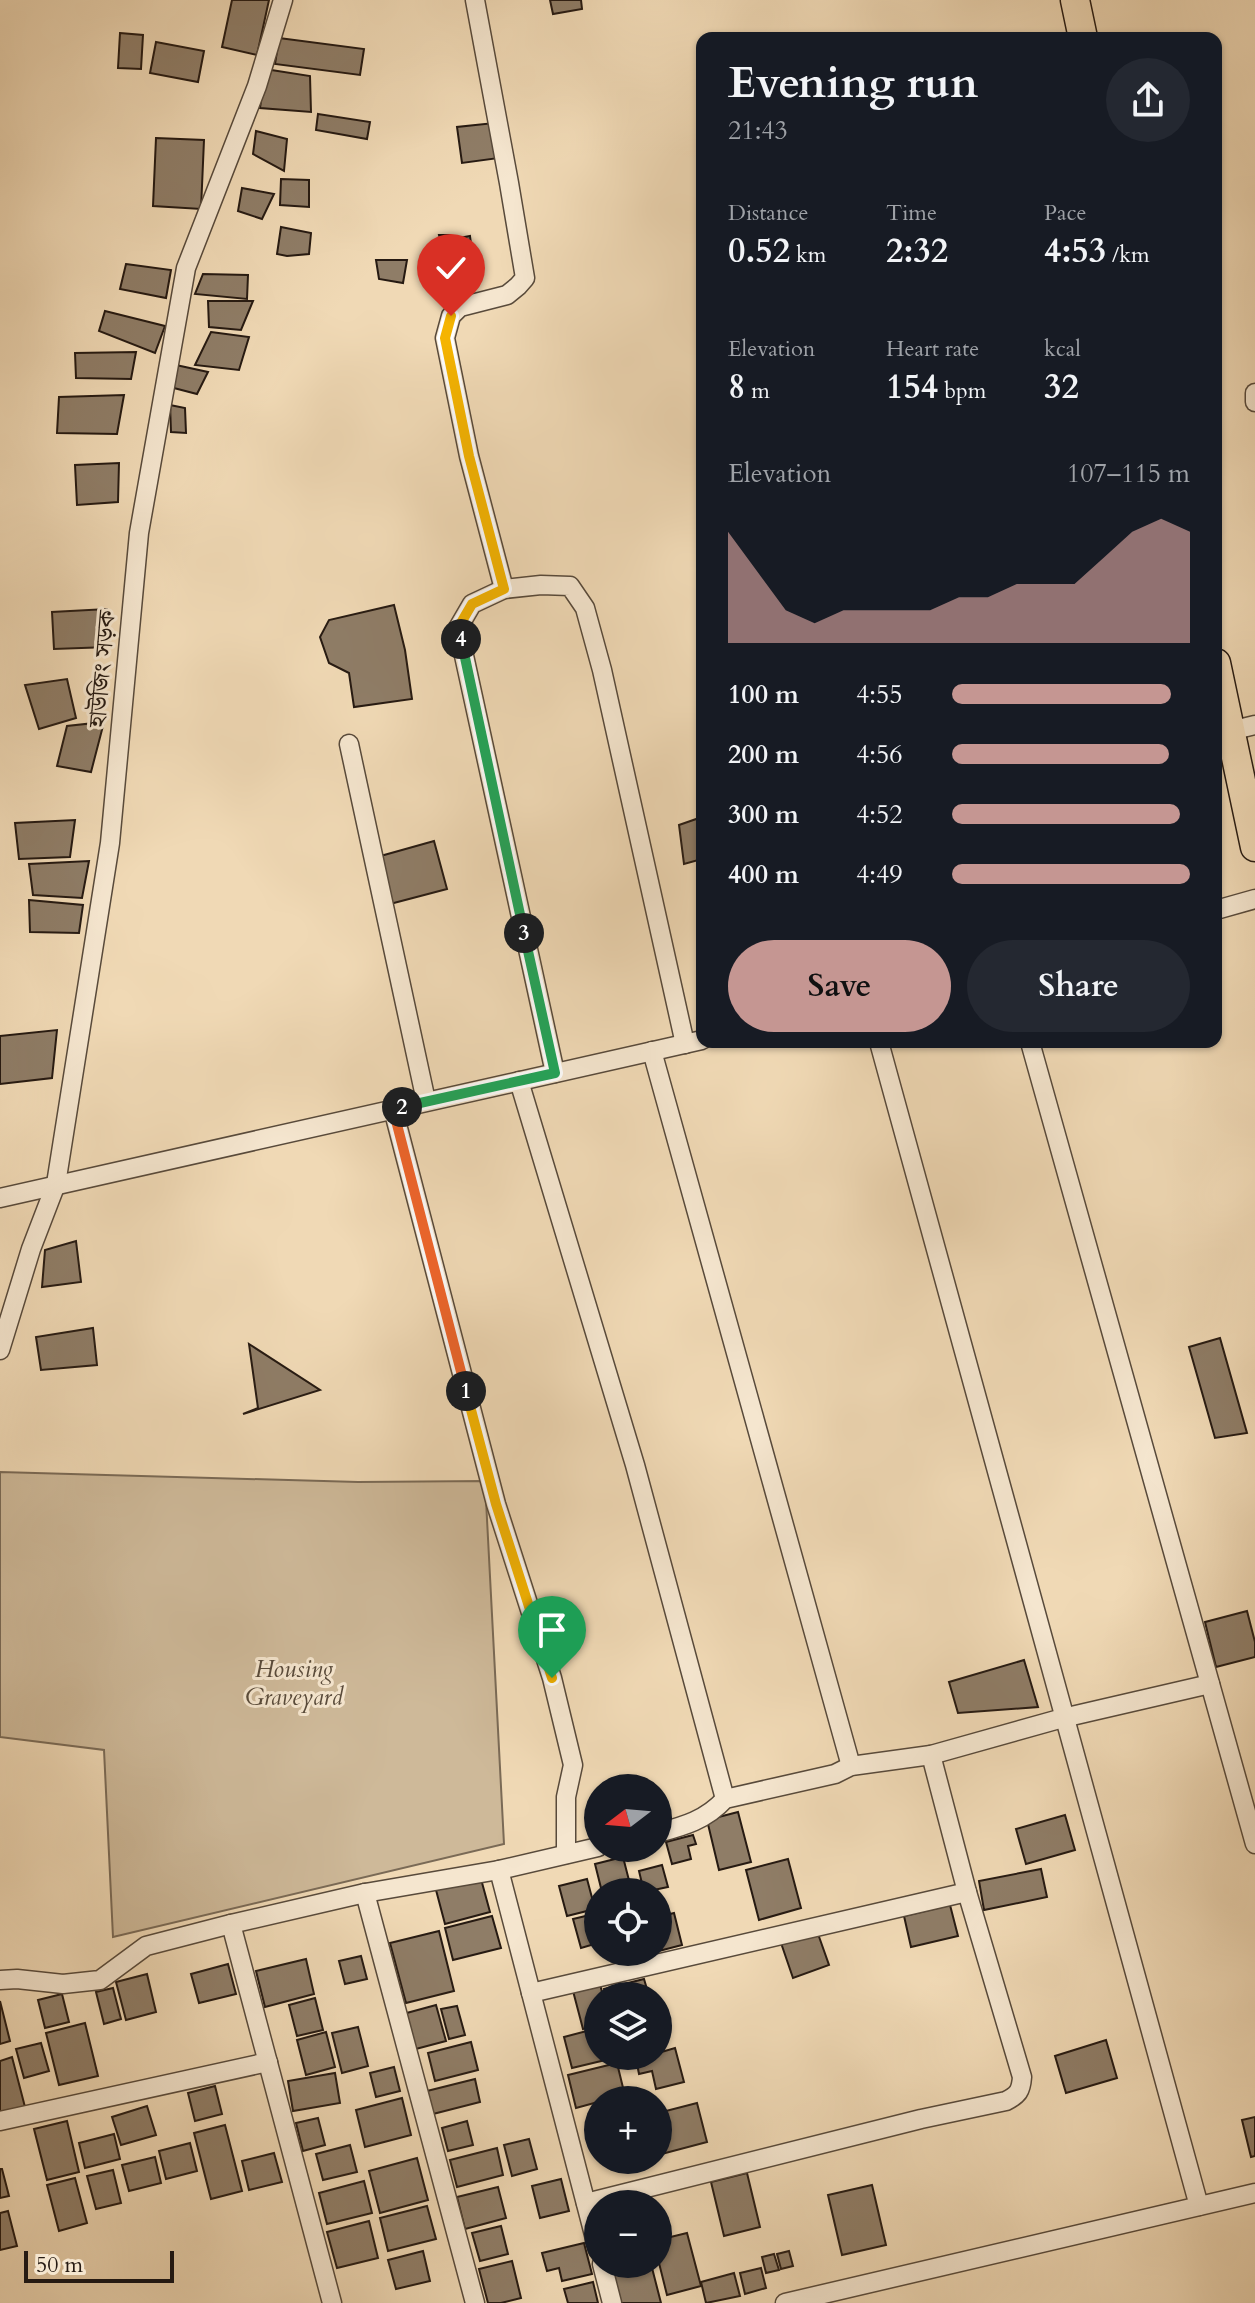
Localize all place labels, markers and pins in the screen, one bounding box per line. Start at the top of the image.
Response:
pin [417,234,485,316]
pin: 4 [441,619,481,659]
pin: 3 [504,913,544,953]
pin: 2 [382,1087,422,1127]
pin: 1 [446,1371,486,1411]
pin [518,1596,586,1678]

